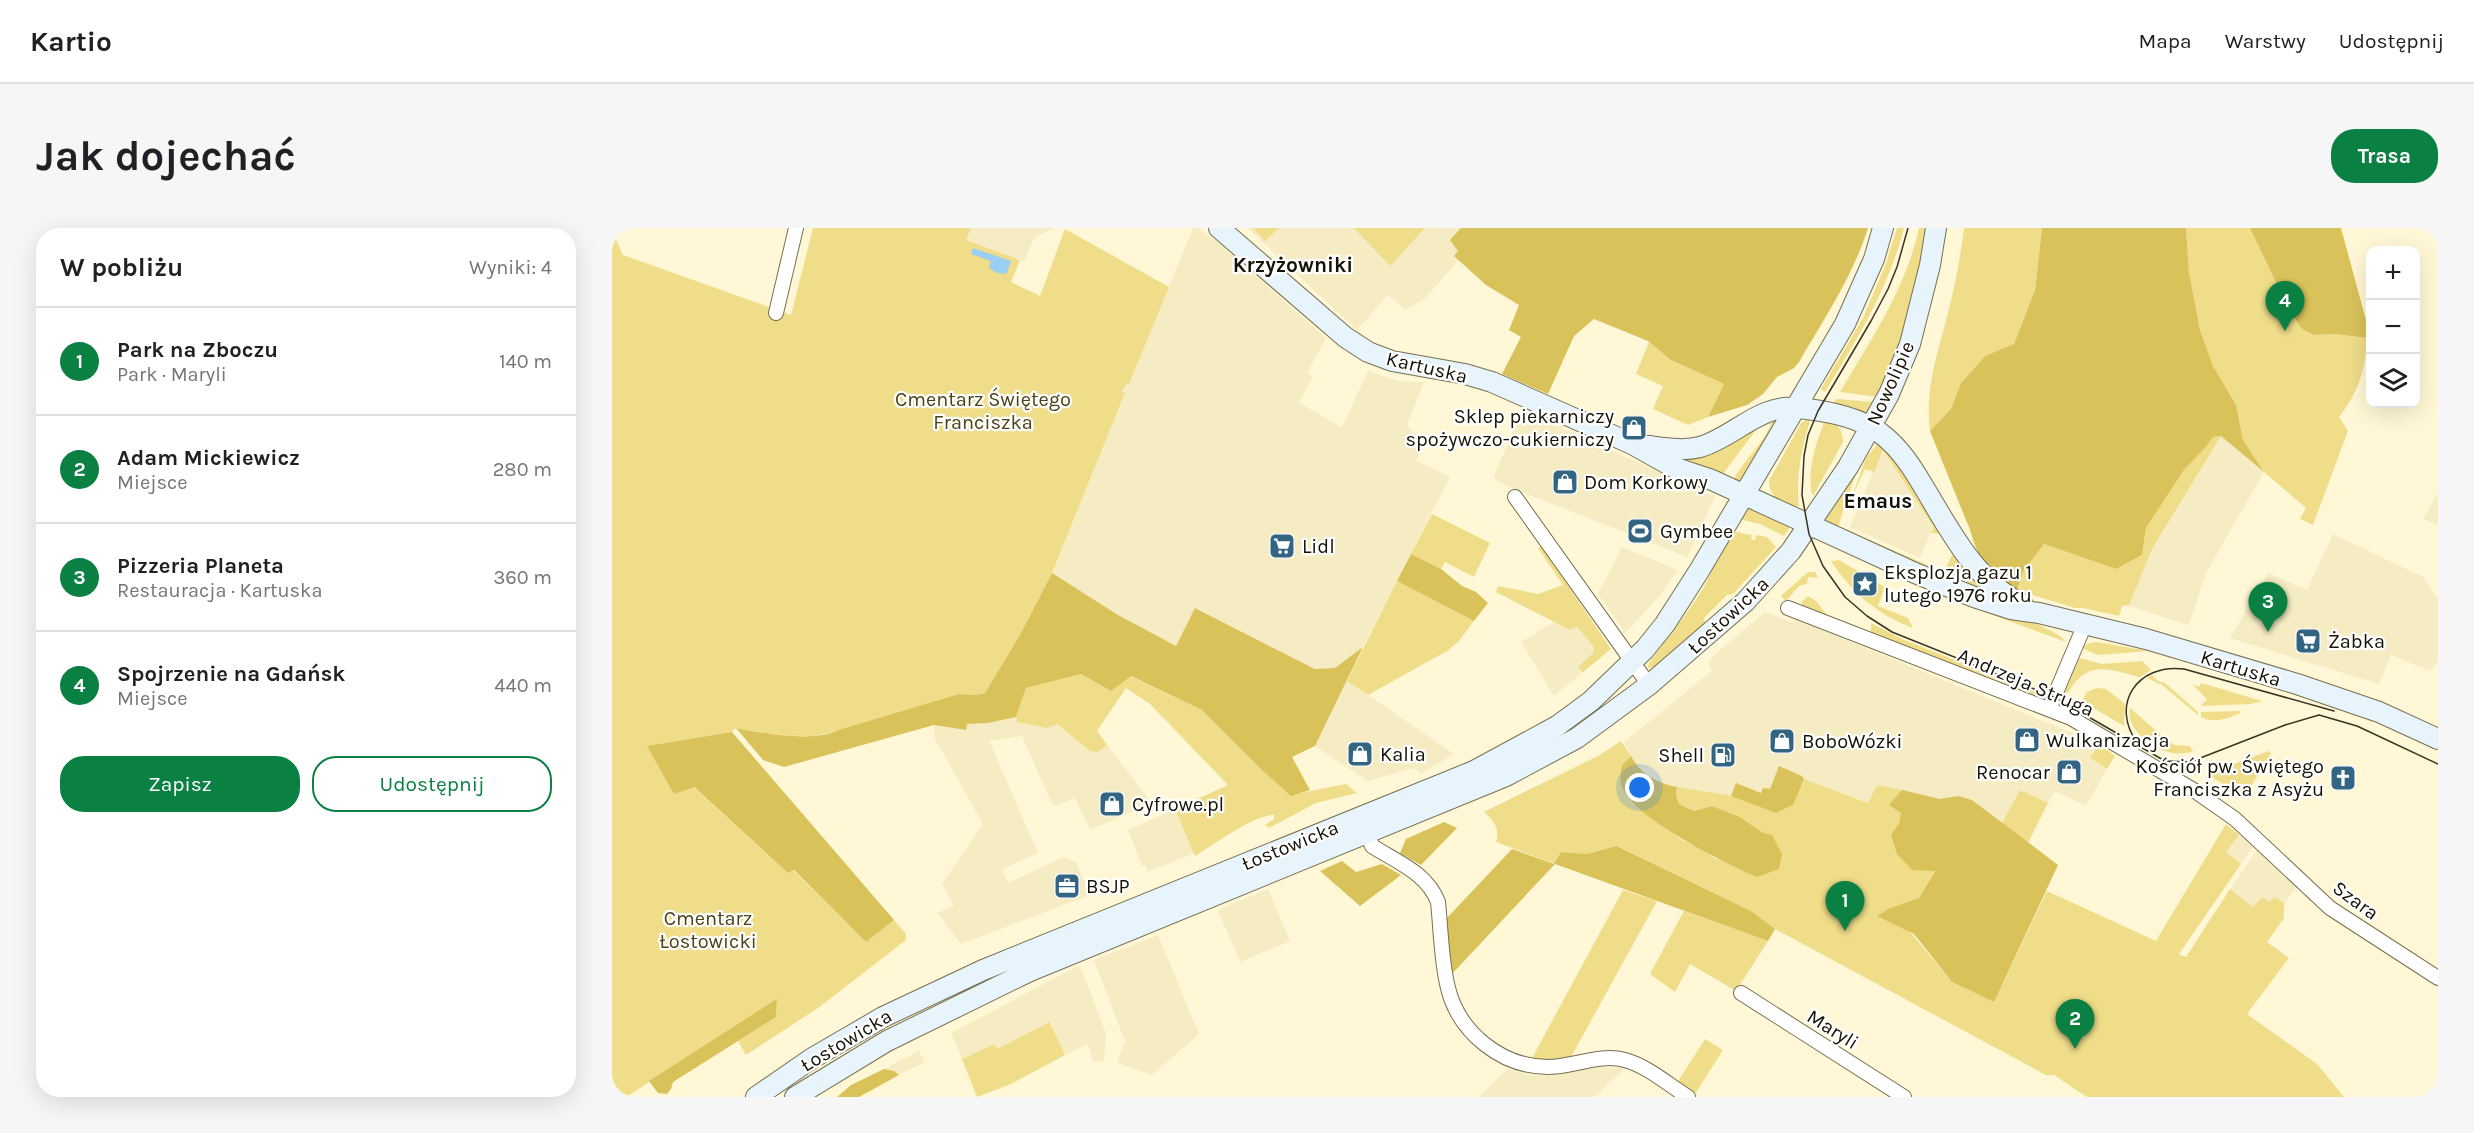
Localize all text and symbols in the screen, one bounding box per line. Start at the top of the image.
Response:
text: Kartio [30,25,112,58]
text: Mapa [2138,29,2192,53]
text: Warstwy [2225,29,2306,53]
text: Udostępnij [2339,29,2444,53]
button: Trasa [2331,129,2438,183]
text: Jak dojechać [36,131,296,181]
map controls [2366,246,2420,408]
button: + [2366,246,2420,300]
text: W pobliżu [60,252,183,283]
district label: Krzyżowniki [1233,253,1353,277]
text: Wyniki: 4 [469,256,552,279]
pin: 4 [2266,282,2304,331]
button: − [2366,300,2420,354]
text: Park na Zboczu [117,337,278,363]
street label: Nowolipie [1862,338,1919,429]
street label: Kartuska [1384,347,1470,388]
text: 1 [76,350,83,373]
text: 140 m [499,350,552,373]
button: layers [2366,354,2420,408]
text: Park · Maryli [117,363,227,386]
park label: Cmentarz Świętego Franciszka [895,387,1071,434]
place label: Sklep piekarniczy spożywczo-cukierniczy [1406,405,1614,451]
shop icon: Sklep piekarniczy spożywczo-cukierniczy [1619,413,1649,443]
text: Adam Mickiewicz [117,445,300,471]
text: 2 [73,458,86,481]
text: 280 m [493,458,552,481]
shop icon: Dom Korkowy [1550,467,1580,497]
text: Miejsce [117,471,188,494]
place label: Dom Korkowy [1584,471,1708,494]
district label: Emaus [1844,489,1912,513]
sports icon: Gymbee [1625,516,1655,546]
place label: Gymbee [1660,520,1733,543]
supermarket icon: Lidl [1267,531,1297,561]
place label: Lidl [1302,535,1335,558]
text: Pizzeria Planeta [117,553,284,579]
place label: Eksplozja gazu 1 lutego 1976 roku [1884,561,2032,607]
text: 3 [73,566,86,589]
text: 360 m [493,566,552,589]
place icon: Eksplozja gazu 1 lutego 1976 roku [1850,569,1880,599]
street label: Łostowicka [1683,572,1774,659]
text: Restauracja · Kartuska [117,579,322,602]
pin: 3 [2248,582,2288,632]
supermarket icon: Żabka [2293,626,2323,656]
place label: Żabka [2328,630,2385,653]
street label: Andrzeja Struga [1954,643,2097,722]
street label: Kartuska [2198,645,2284,692]
text: Spojrzenie na Gdańsk [117,661,345,687]
text: 4 [74,674,85,697]
text: 440 m [494,674,552,697]
text: Miejsce [117,687,188,710]
shop icon: Wulkanizacja [2012,725,2042,755]
shop icon: BoboWózki [1767,726,1797,756]
place label: Wulkanizacja [2046,729,2169,752]
place label: BoboWózki [1802,730,1902,753]
shop icon: Kalia [1345,739,1375,769]
fuel station icon: Shell [1708,740,1738,770]
place label: Kalia [1380,743,1426,766]
place label: Shell [1658,744,1704,767]
place label: Kościół pw. Świętego Franciszka z Asyżu [2136,754,2324,801]
button: Zapisz [60,756,300,812]
button: Udostępnij [312,756,552,812]
shop icon: Renocar [2054,757,2084,787]
place label: Renocar [1976,761,2051,784]
church icon: Kościół pw. Świętego Franciszka z Asyżu [2328,763,2358,793]
your location [1625,773,1654,802]
shop icon: Cyfrowe.pl [1097,789,1127,819]
place label: Cyfrowe.pl [1132,793,1224,816]
street label: Łostowicka [1238,816,1342,875]
office icon: BSJP [1052,871,1082,901]
place label: BSJP [1086,875,1130,898]
street label: Szara [2328,876,2383,925]
pin: 1 [1826,882,1864,931]
park label: Cmentarz Łostowicki [659,907,757,953]
pin: 2 [2056,1000,2094,1049]
street label: Łostowicka [796,1004,896,1077]
street label: Maryli [1803,1005,1863,1054]

